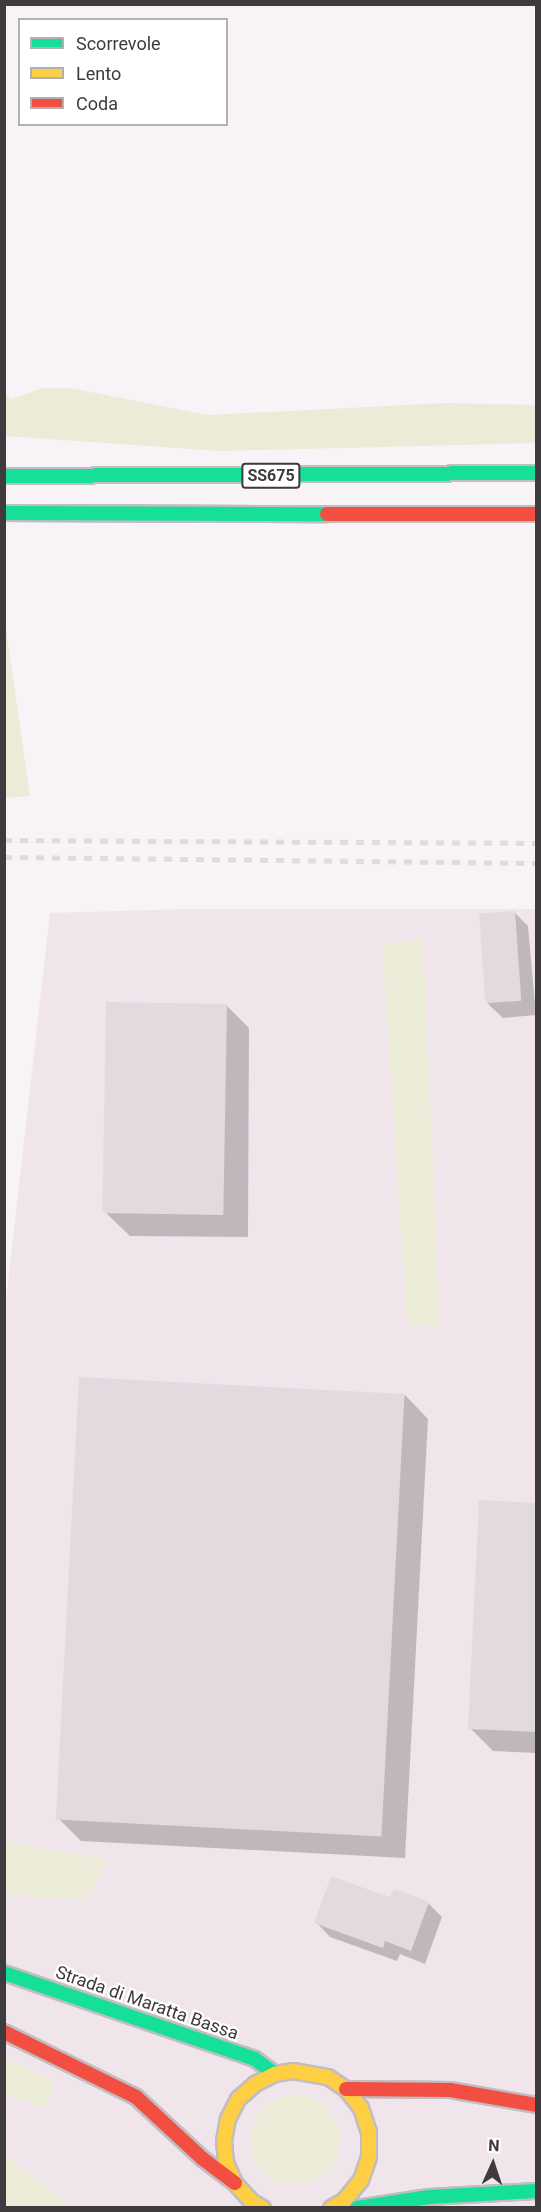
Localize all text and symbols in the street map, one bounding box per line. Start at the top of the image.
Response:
legend [18,18,228,126]
text: Scorrevole [76,33,161,54]
text: Lento [76,63,121,84]
text: Coda [76,93,118,114]
road number: SS675 [241,463,301,489]
street label: Strada di Maratta Bassa [53,1962,241,2044]
north arrow [463,2134,523,2194]
text: N [488,2136,500,2155]

